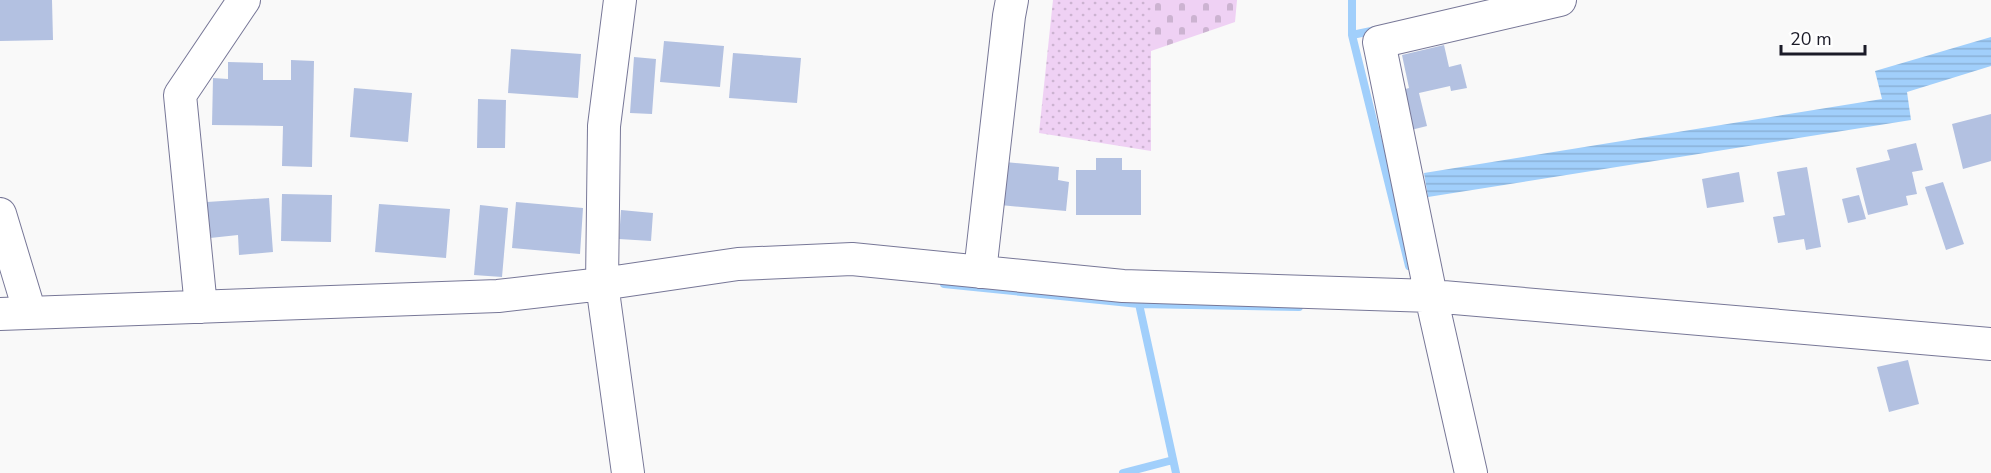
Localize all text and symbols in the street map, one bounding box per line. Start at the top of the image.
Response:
scale bar [1781,18,1865,56]
text: 20 m [1790,27,1832,51]

